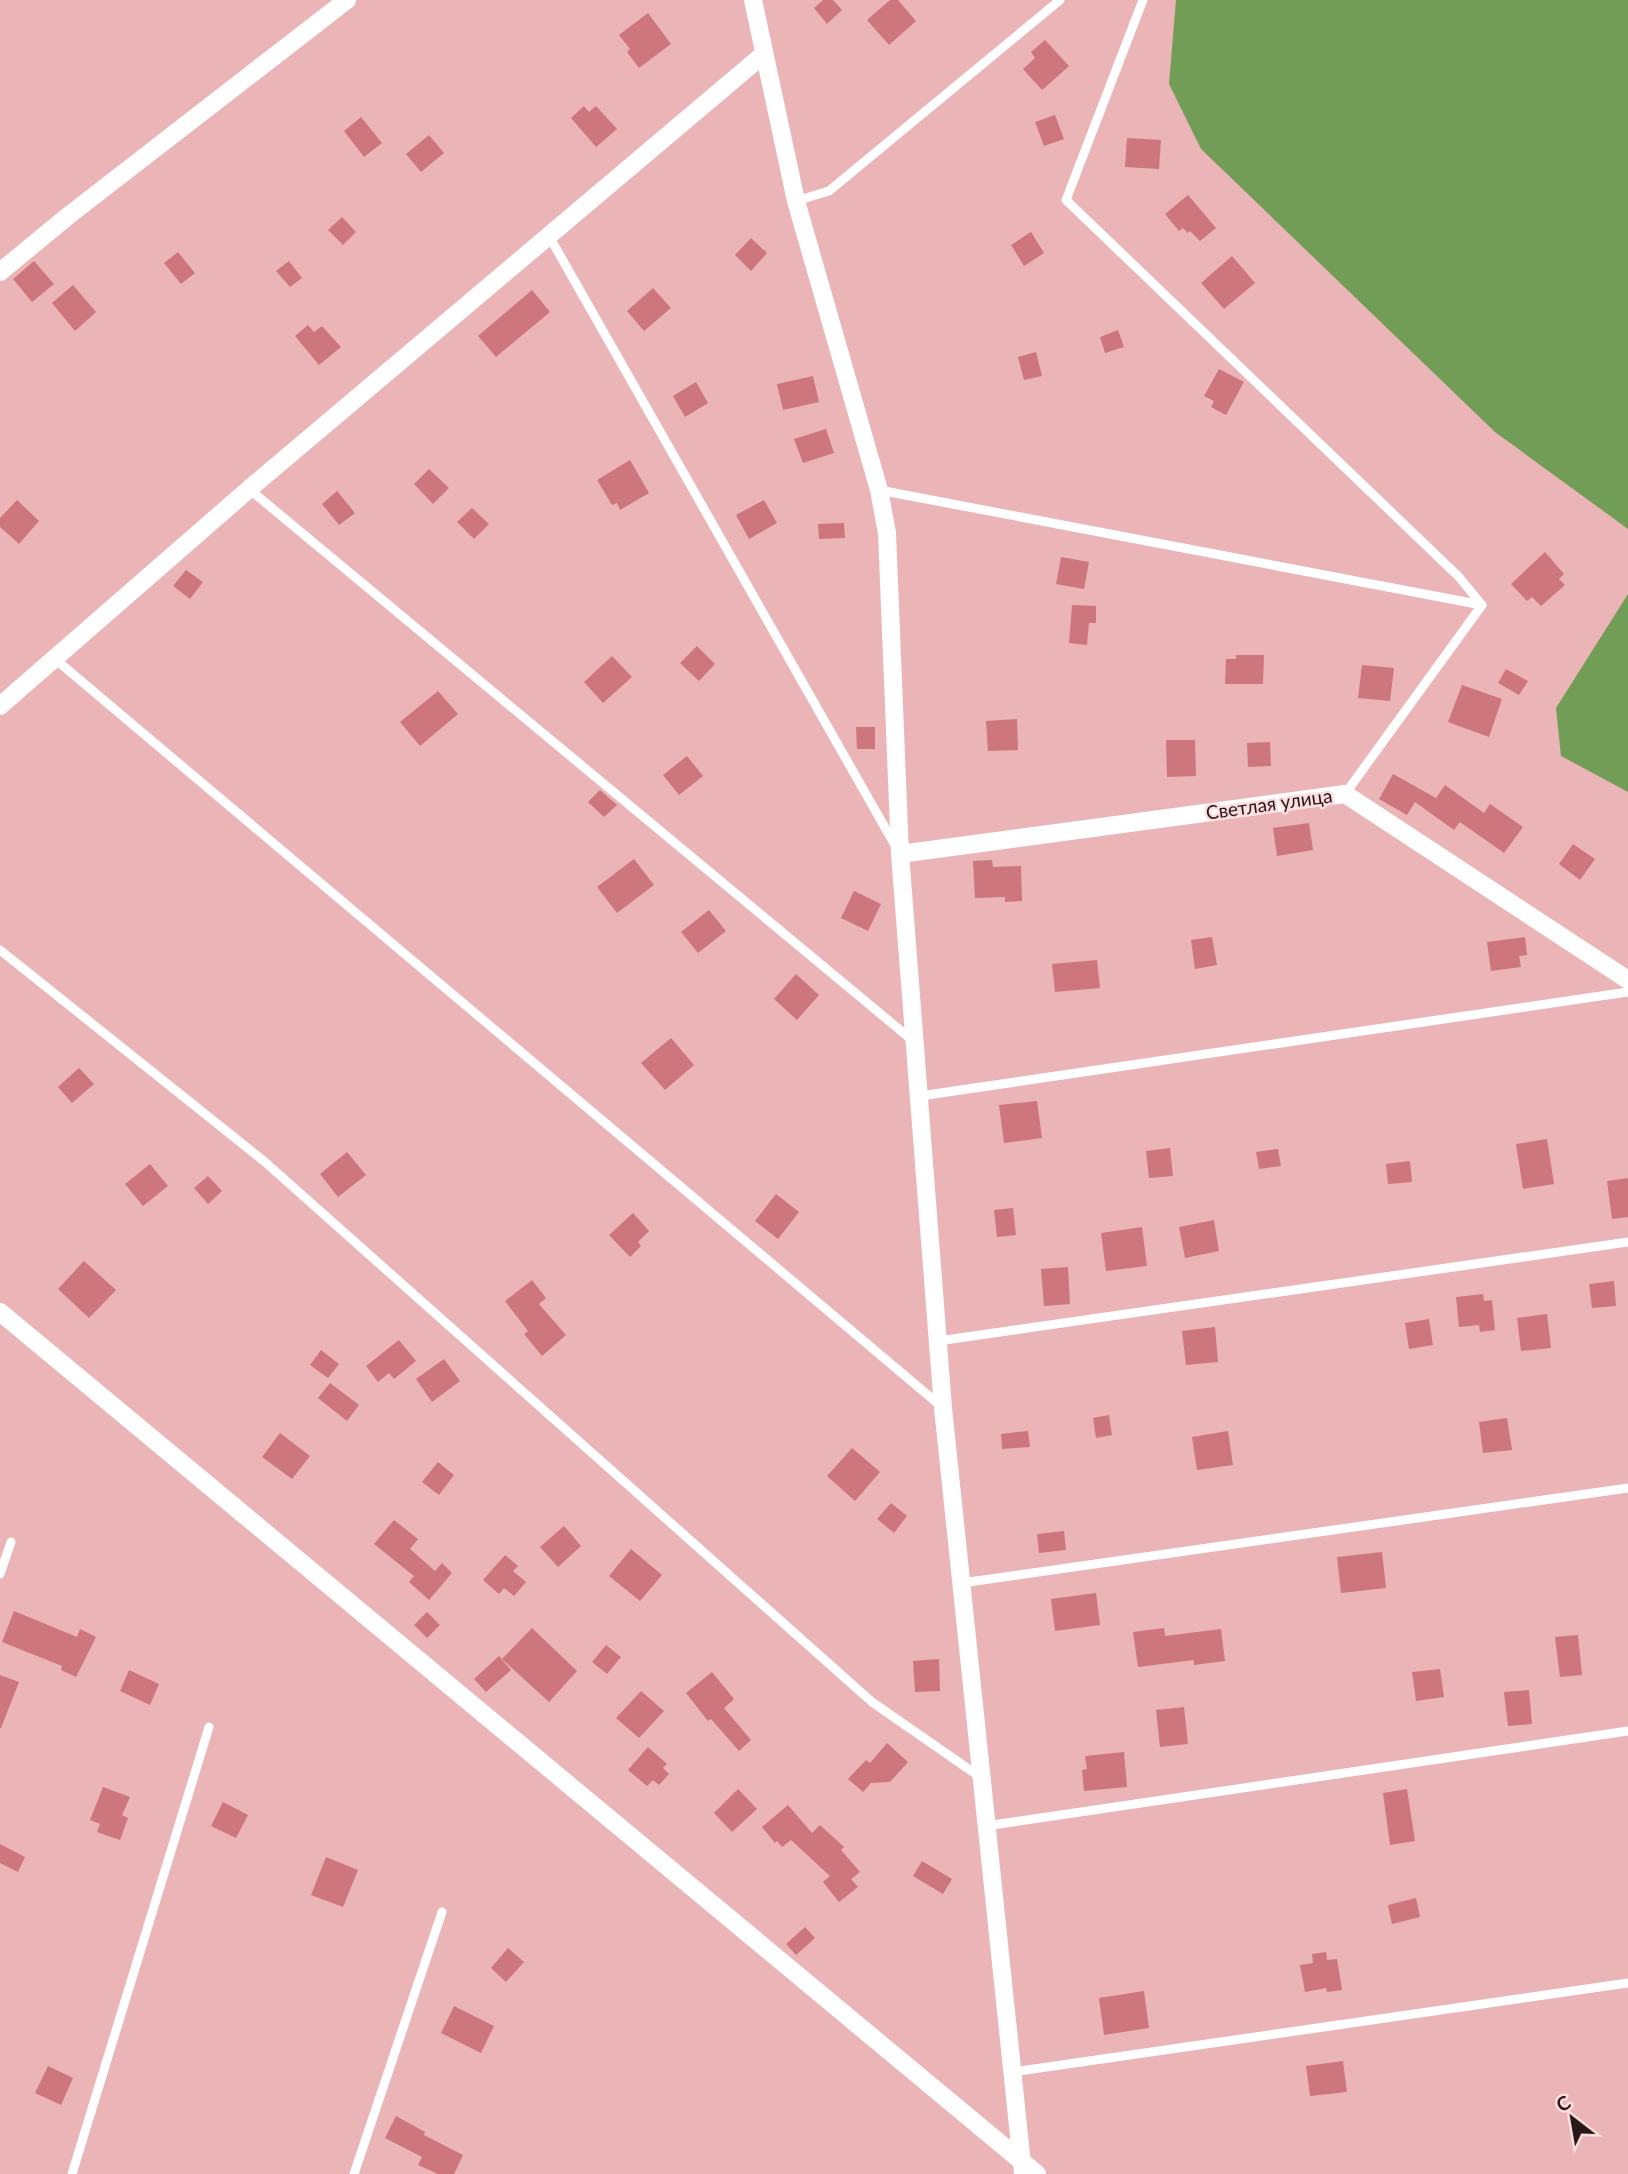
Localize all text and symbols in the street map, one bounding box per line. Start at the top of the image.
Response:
street label: Светлая улица [1204,783,1334,824]
north arrow [1537,2083,1607,2153]
text: С [1552,2090,1575,2116]

